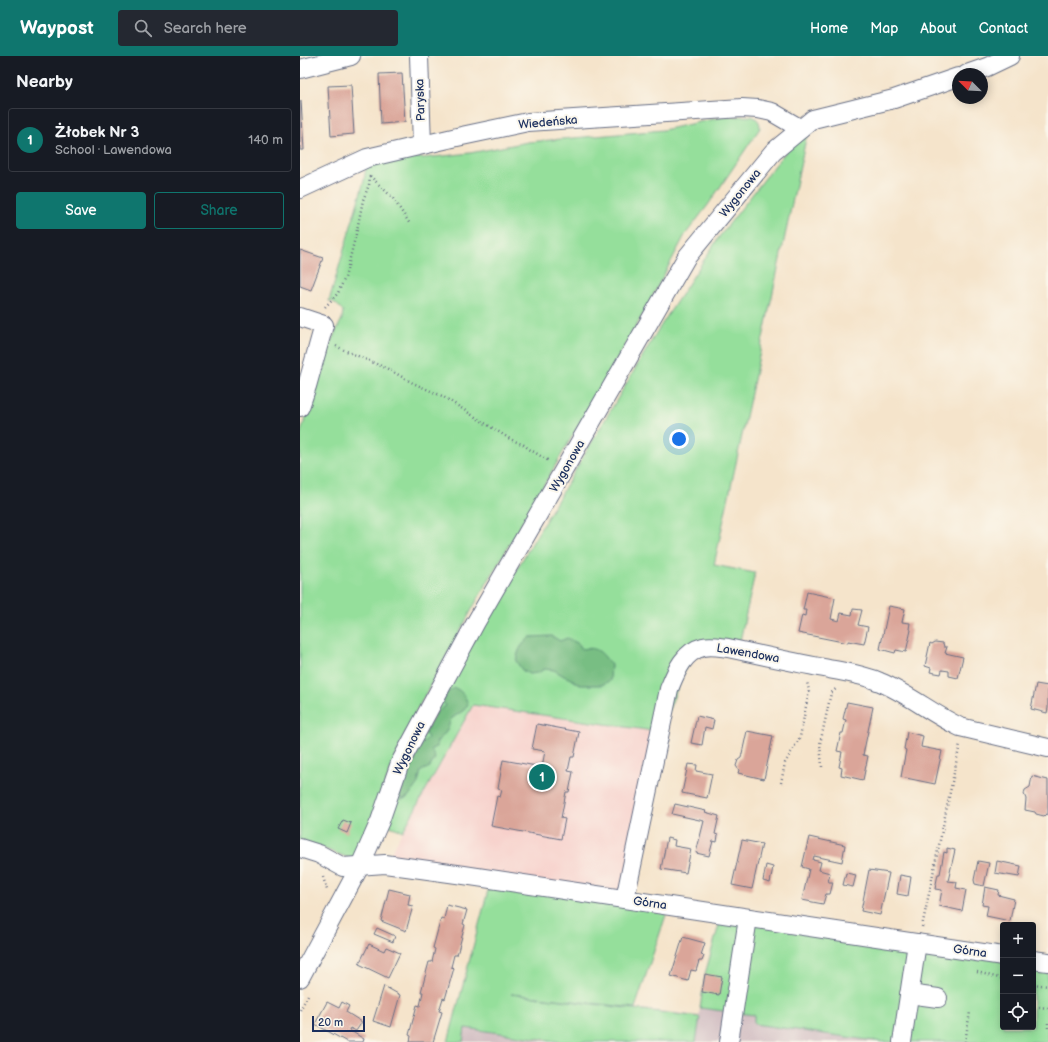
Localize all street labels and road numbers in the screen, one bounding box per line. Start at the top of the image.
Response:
street label: Paryska [412,78,429,121]
street label: Wiedeńska [518,112,578,133]
street label: Wygonowa [716,166,765,221]
street label: Wygonowa [546,437,589,495]
street label: Lawendowa [715,641,781,666]
street label: Wygonowa [390,719,429,778]
street label: Górna [632,894,668,913]
street label: Górna [952,942,988,961]

